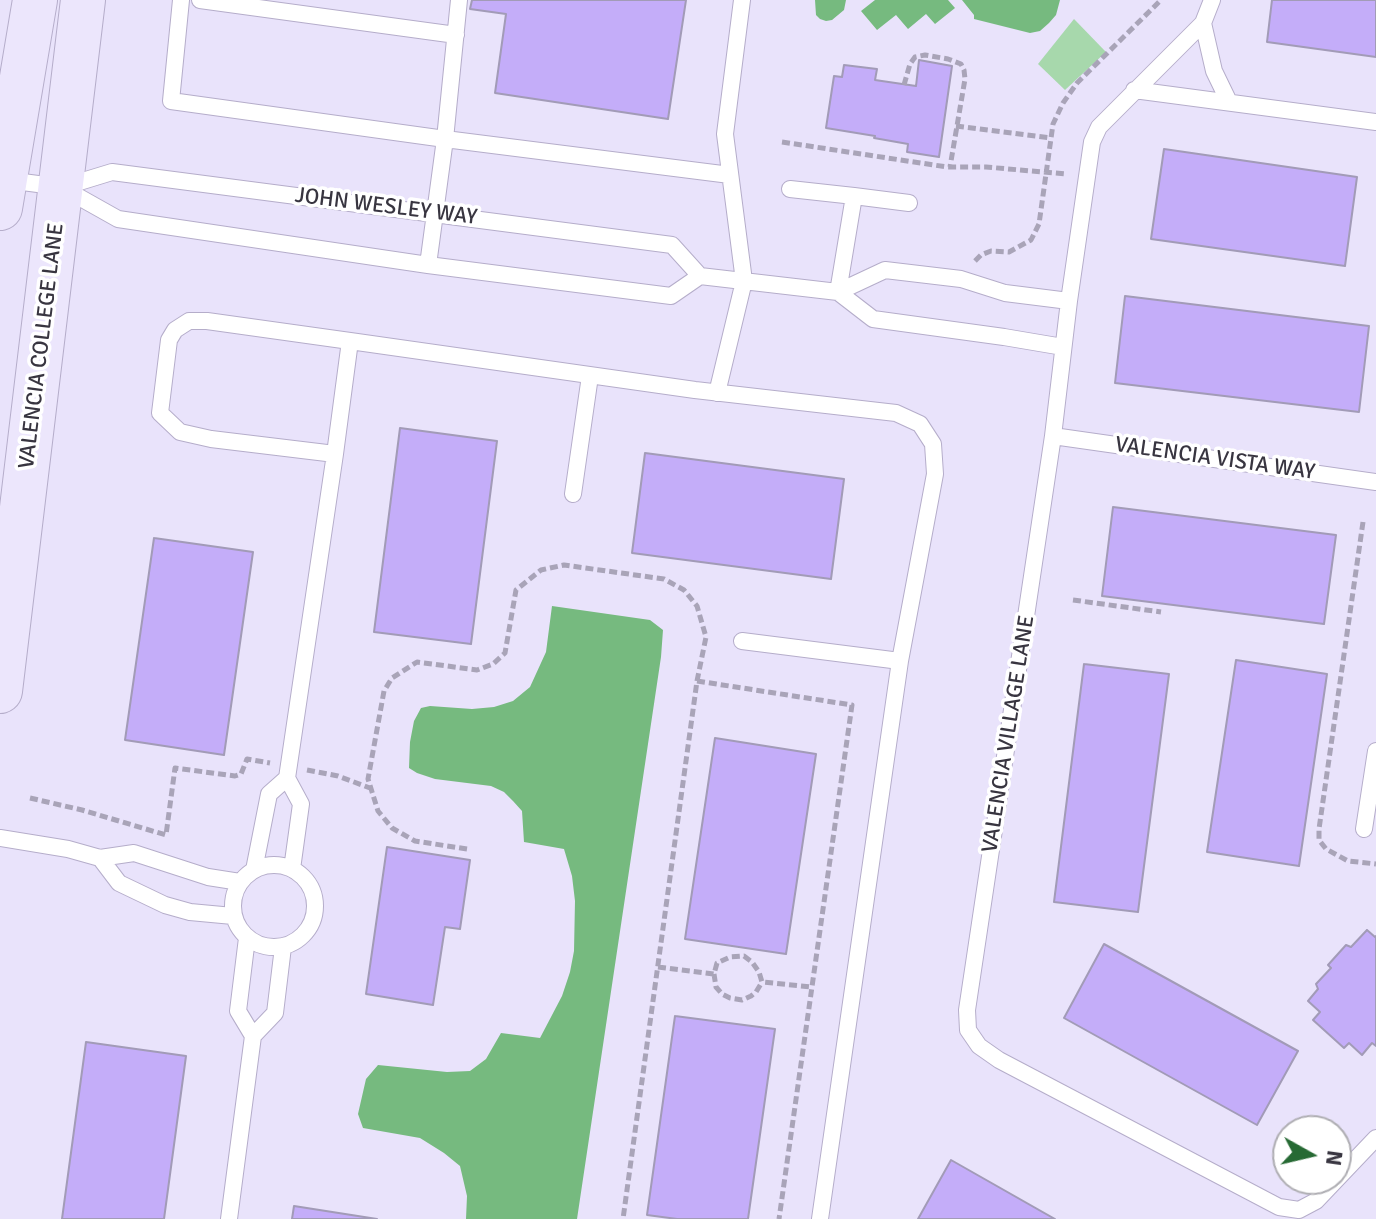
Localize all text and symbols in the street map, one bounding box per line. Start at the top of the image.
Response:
street label: JOHN WESLEY WAY [293,183,479,231]
street label: VALENCIA COLLEGE LANE [14,221,70,471]
street label: VALENCIA VISTA WAY [1113,432,1317,486]
street label: VALENCIA VILLAGE LANE [977,613,1041,855]
north arrow [1272,1115,1352,1195]
text: N [1320,1149,1349,1168]

